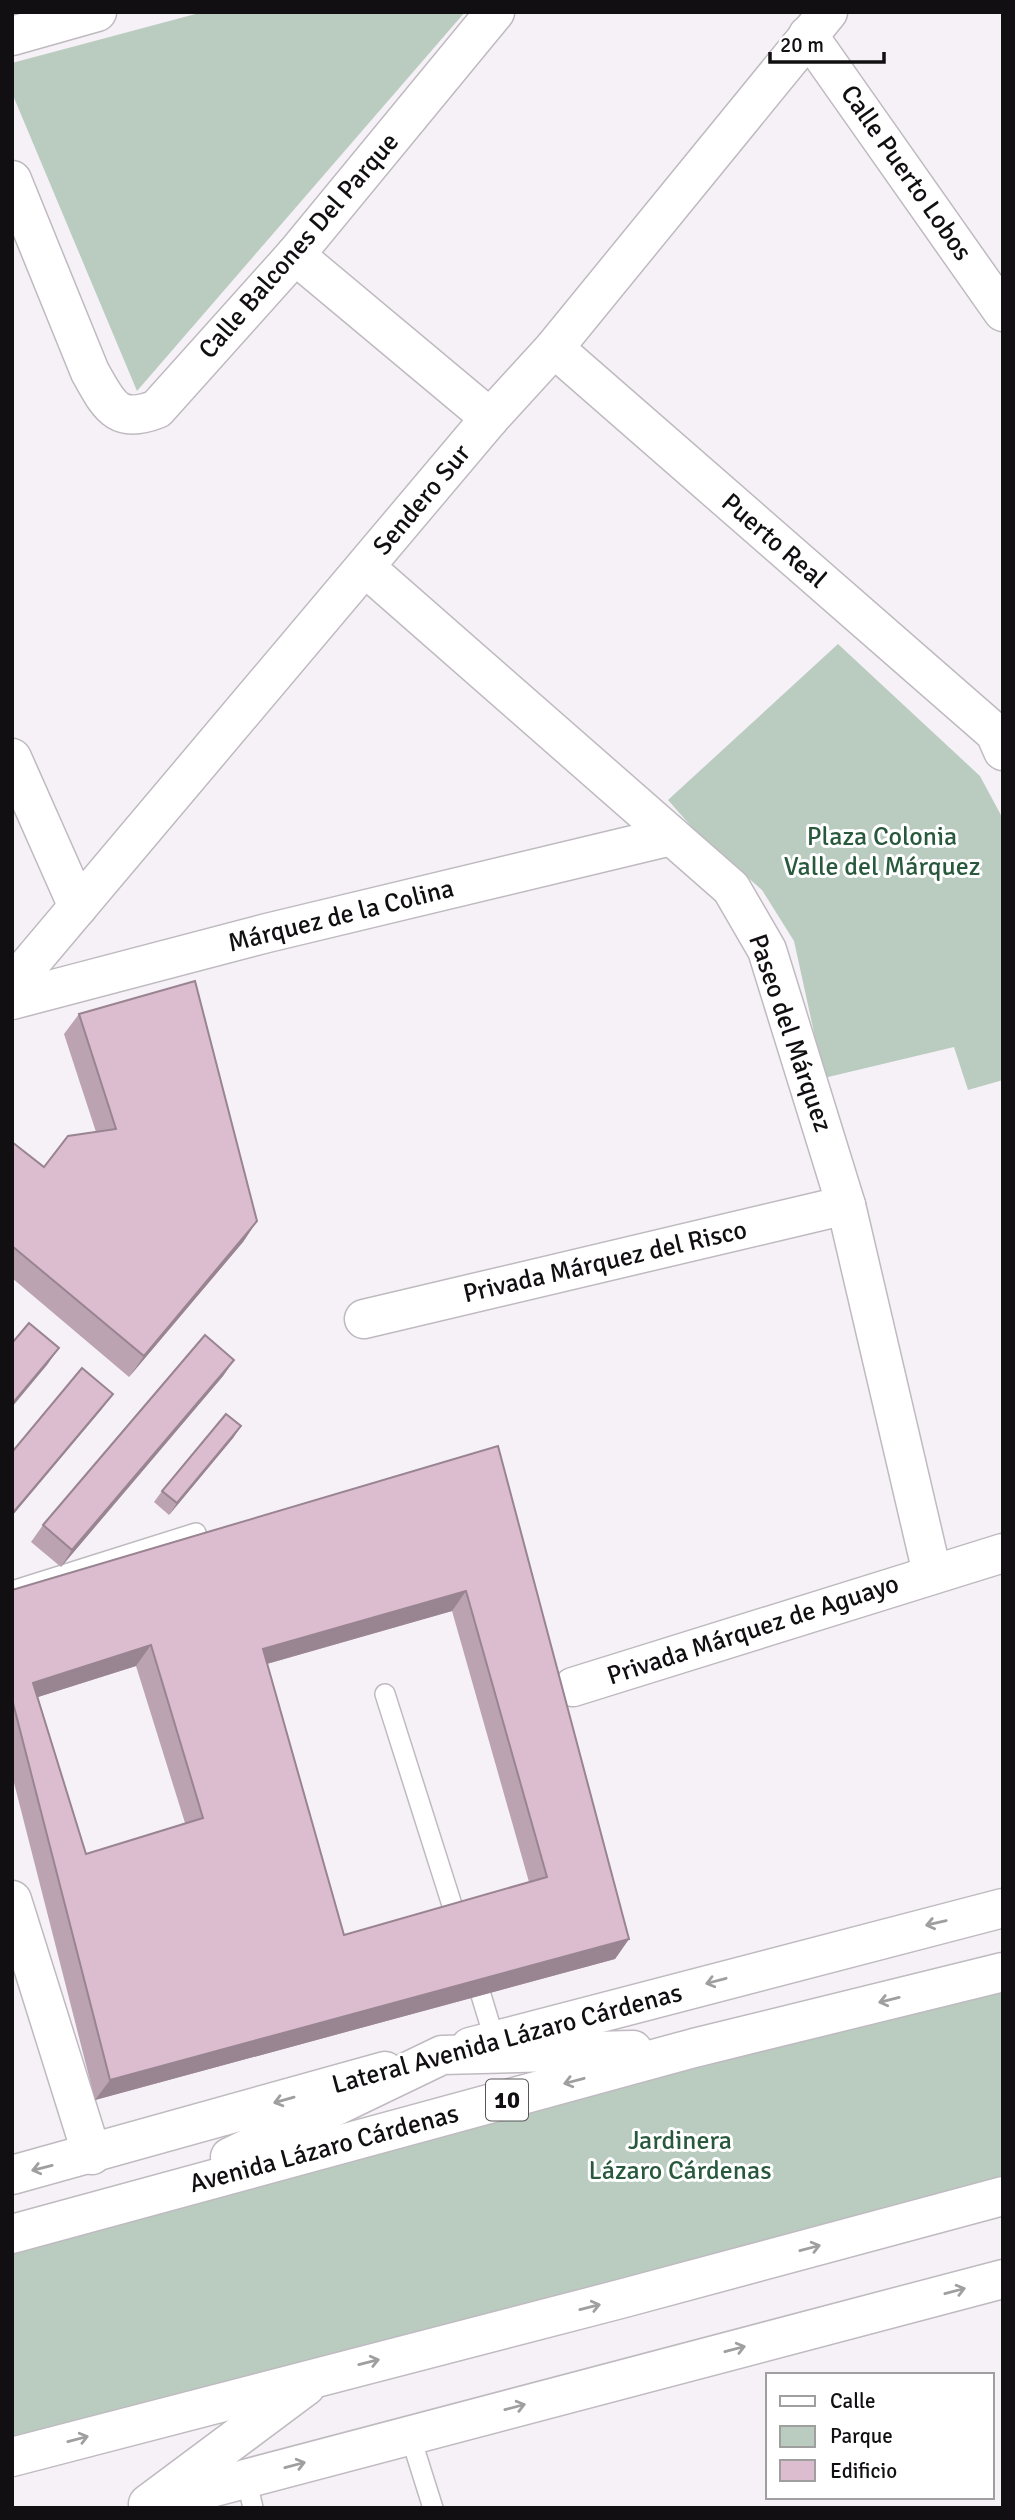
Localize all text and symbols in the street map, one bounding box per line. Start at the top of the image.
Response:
scale bar [770,21,884,65]
text: 20 m [780,32,824,58]
street label: Calle Puerto Lobos [834,79,978,267]
street label: Calle Balcones Del Parque [192,126,406,366]
street label: Sendero Sur [366,438,478,562]
street label: Puerto Real [715,487,833,595]
park label: Plaza Colonia Valle del Márquez [784,821,980,883]
street label: Márquez de la Colina [225,872,457,960]
street label: Paseo del Márquez [741,930,839,1136]
street label: Privada Márquez del Risco [460,1214,750,1310]
street label: Privada Márquez de Aguayo [603,1568,903,1692]
one-way arrow [925,1917,948,1930]
one-way arrow [706,1976,728,1989]
street label: Lateral Avenida Lázaro Cárdenas [328,1977,686,2101]
one-way arrow [878,1994,901,2007]
one-way arrow [563,2076,585,2089]
road number: 10 [486,2080,528,2120]
one-way arrow [274,2094,296,2107]
street label: Avenida Lázaro Cárdenas [186,2098,462,2200]
park label: Jardinera Lázaro Cárdenas [588,2125,772,2187]
one-way arrow [31,2162,53,2175]
one-way arrow [798,2240,820,2253]
one-way arrow [943,2284,966,2297]
one-way arrow [578,2300,601,2313]
one-way arrow [723,2342,746,2355]
one-way arrow [357,2355,380,2368]
legend [766,2373,994,2499]
text: Calle [830,2388,876,2414]
one-way arrow [503,2400,526,2413]
text: Parque [830,2423,893,2449]
one-way arrow [66,2432,89,2445]
one-way arrow [283,2458,306,2471]
text: Edificio [830,2458,897,2484]

